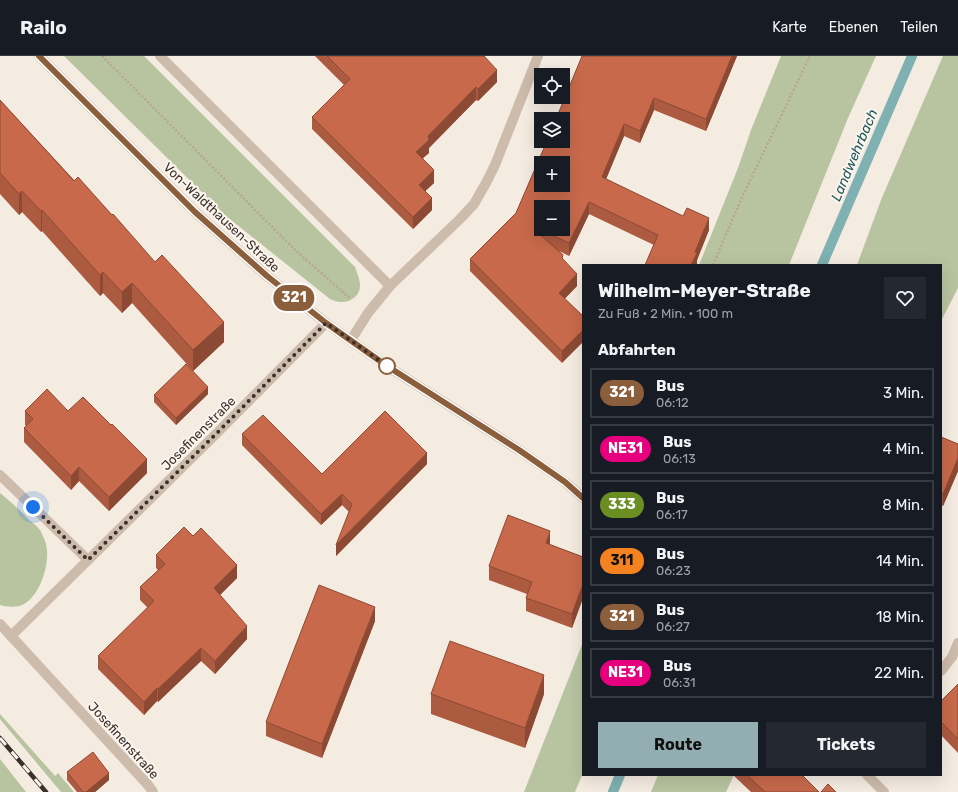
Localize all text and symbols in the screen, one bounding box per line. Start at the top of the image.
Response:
text: Railo [20,16,67,39]
text: Karte [772,19,807,36]
text: Ebenen [829,19,878,36]
text: Teilen [900,19,938,36]
map controls [534,68,570,236]
button: locate [534,68,570,104]
water label: Landwehrbach [827,107,881,204]
button: layers [534,112,570,148]
button: + [534,156,570,192]
street label: Von-Waldthausen-Straße [160,160,283,275]
button: − [534,200,570,236]
button: heart [884,277,926,319]
text: Wilhelm-Meyer-Straße [598,279,811,302]
line badge: 321 [271,285,317,311]
text: 321 [281,289,307,306]
text: Zu Fuß · 2 Min. · 100 m [598,306,733,321]
text: Abfahrten [598,341,676,359]
unlabelled marker [378,357,396,375]
text: Bus [656,377,684,395]
text: 321 [609,384,635,401]
text: 3 Min. [883,384,924,402]
street label: Josefinenstraße [158,393,238,473]
text: 06:12 [656,395,689,410]
text: Bus [663,433,692,451]
text: NE31 [608,440,643,457]
text: 4 Min. [883,440,924,458]
text: 06:13 [663,451,696,466]
text: Bus [656,489,684,507]
text: 333 [608,496,636,513]
text: 8 Min. [882,496,924,514]
your location [23,497,43,517]
text: 06:17 [656,507,688,522]
text: Bus [656,545,684,563]
text: 311 [611,552,633,569]
text: 14 Min. [876,552,924,570]
text: 06:23 [656,563,691,578]
text: Bus [656,601,684,619]
text: 321 [609,608,635,625]
text: 18 Min. [876,608,924,626]
text: 06:27 [656,619,690,634]
text: Bus [663,657,692,675]
text: NE31 [608,664,643,681]
text: 22 Min. [874,664,924,682]
text: 06:31 [663,675,696,690]
street label: Josefinenstraße [85,699,162,782]
button: Route [598,722,758,768]
button: Tickets [766,722,926,768]

